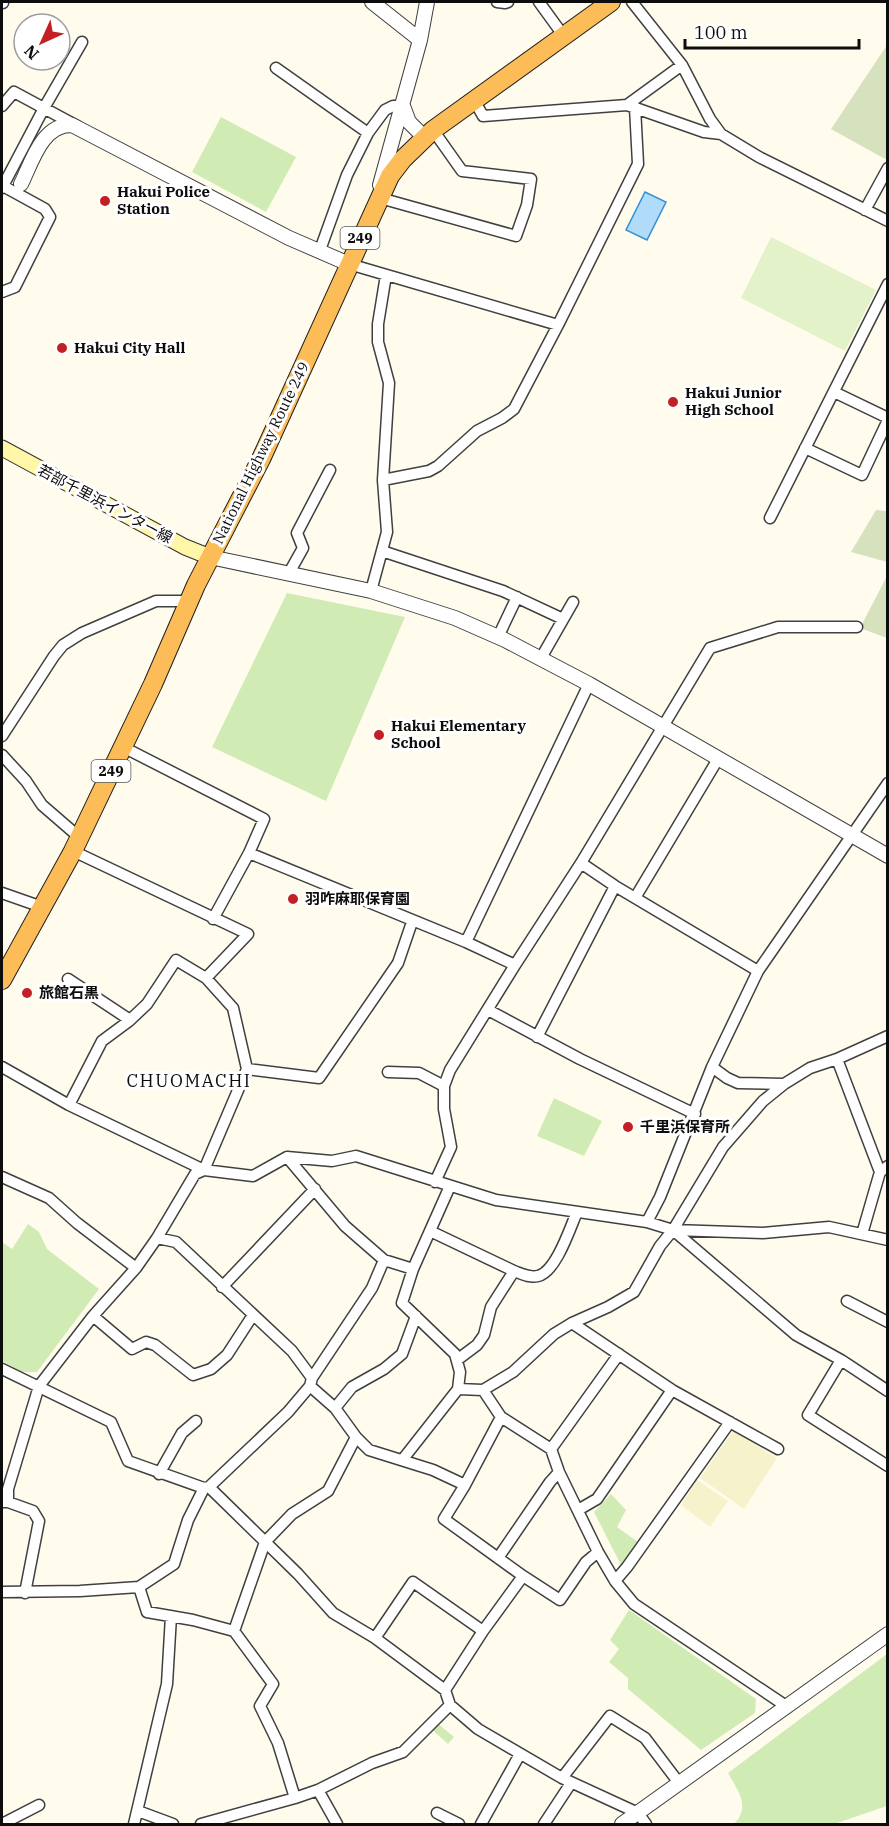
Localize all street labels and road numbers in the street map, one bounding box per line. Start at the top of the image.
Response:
road number: 249 [340,227,380,249]
street label: National Highway Route 249 [208,359,313,547]
street label: 若部千里浜インター線 [35,460,176,547]
road number: 249 [92,760,130,782]

